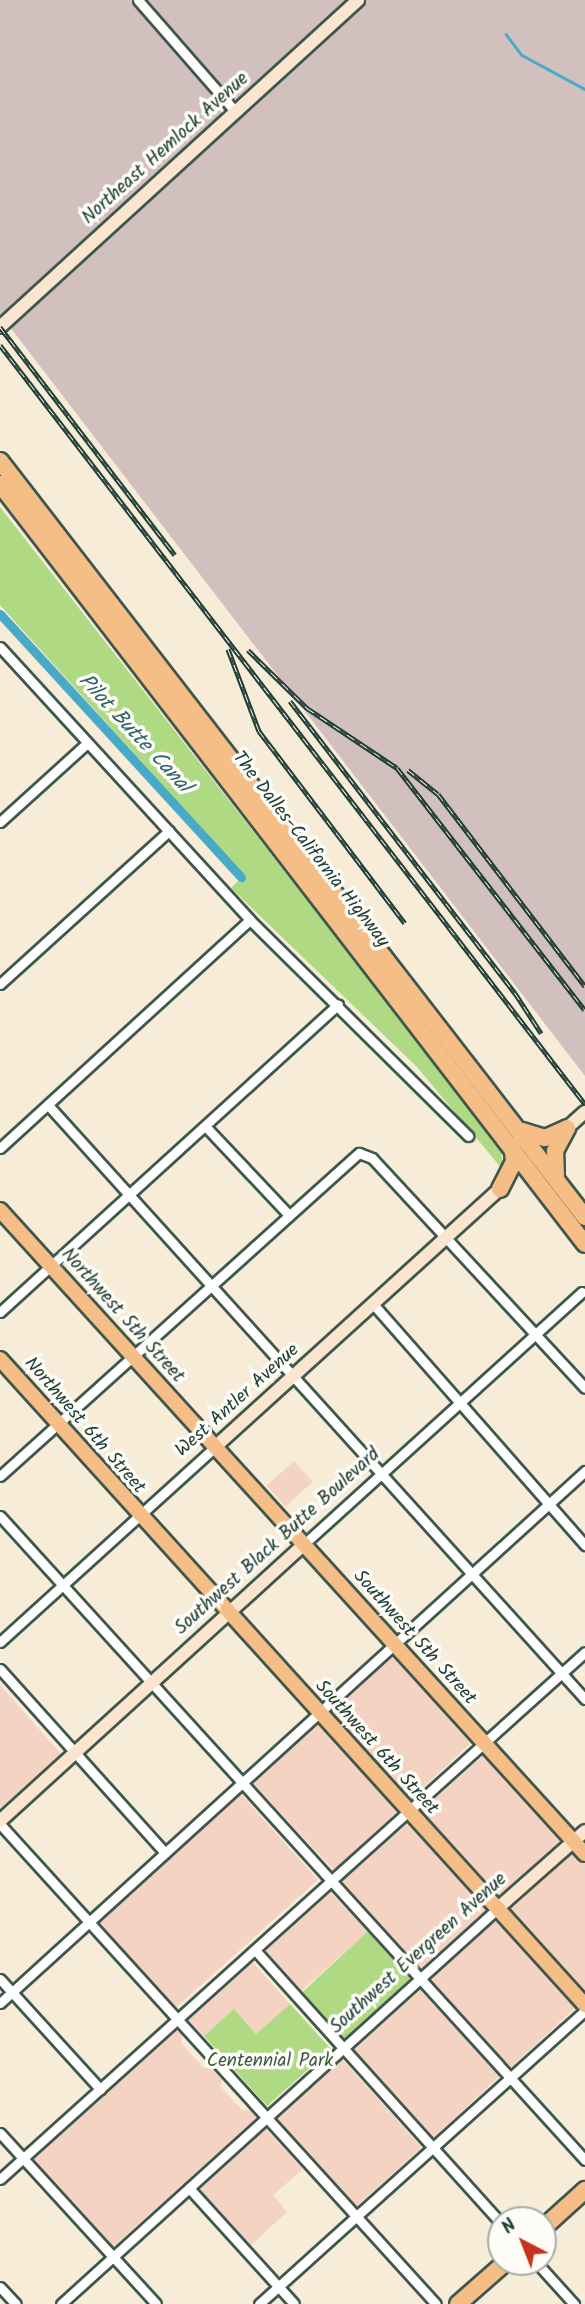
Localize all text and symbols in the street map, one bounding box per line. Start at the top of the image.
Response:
street label: Northeast Hemlock Avenue [78,68,254,230]
water label: Pilot Butte Canal [72,669,196,799]
street label: The Dalles-California Highway [226,748,394,952]
street label: Northwest 5th Street [56,1244,188,1388]
street label: West Antler Avenue [171,1339,305,1463]
street label: Northwest 6th Street [18,1353,150,1499]
street label: Southwest Black Butte Boulevard [171,1444,385,1640]
street label: Southwest 5th Street [348,1566,480,1710]
street label: Southwest 6th Street [309,1676,443,1820]
street label: Southwest Evergreen Avenue [326,1869,512,2039]
park label: Centennial Park [207,2051,333,2073]
north arrow [487,2206,557,2276]
text: N [495,2212,524,2242]

